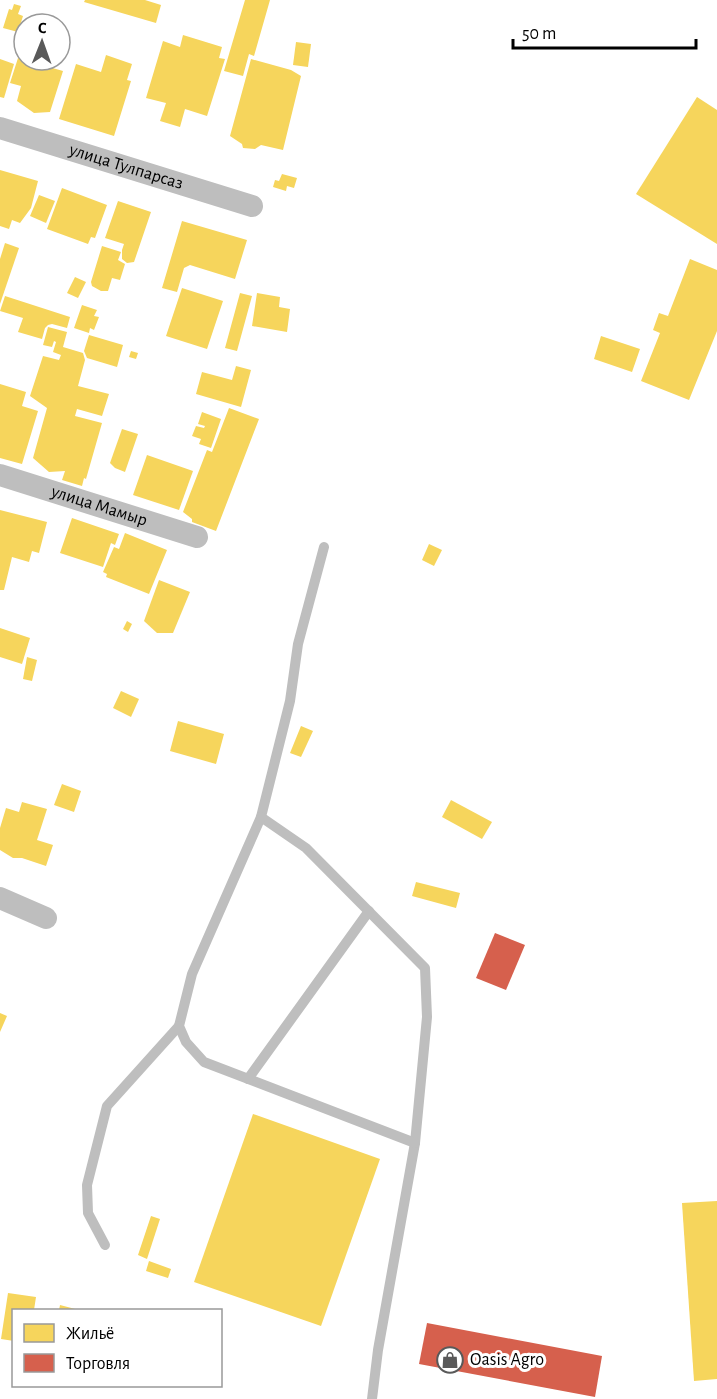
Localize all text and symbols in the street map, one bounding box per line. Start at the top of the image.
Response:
north arrow [12,12,72,72]
scale bar [513,12,696,50]
text: С [38,20,47,36]
text: 50 m [522,25,556,43]
street label: улица Тулпарсаз [66,141,185,193]
street label: улица Мамыр [48,482,149,530]
legend [12,1309,222,1387]
text: Жильё [66,1325,114,1343]
shop icon: Oasis Agro [435,1345,465,1375]
place label: Oasis Agro [470,1351,544,1369]
text: Торговля [66,1355,130,1373]

